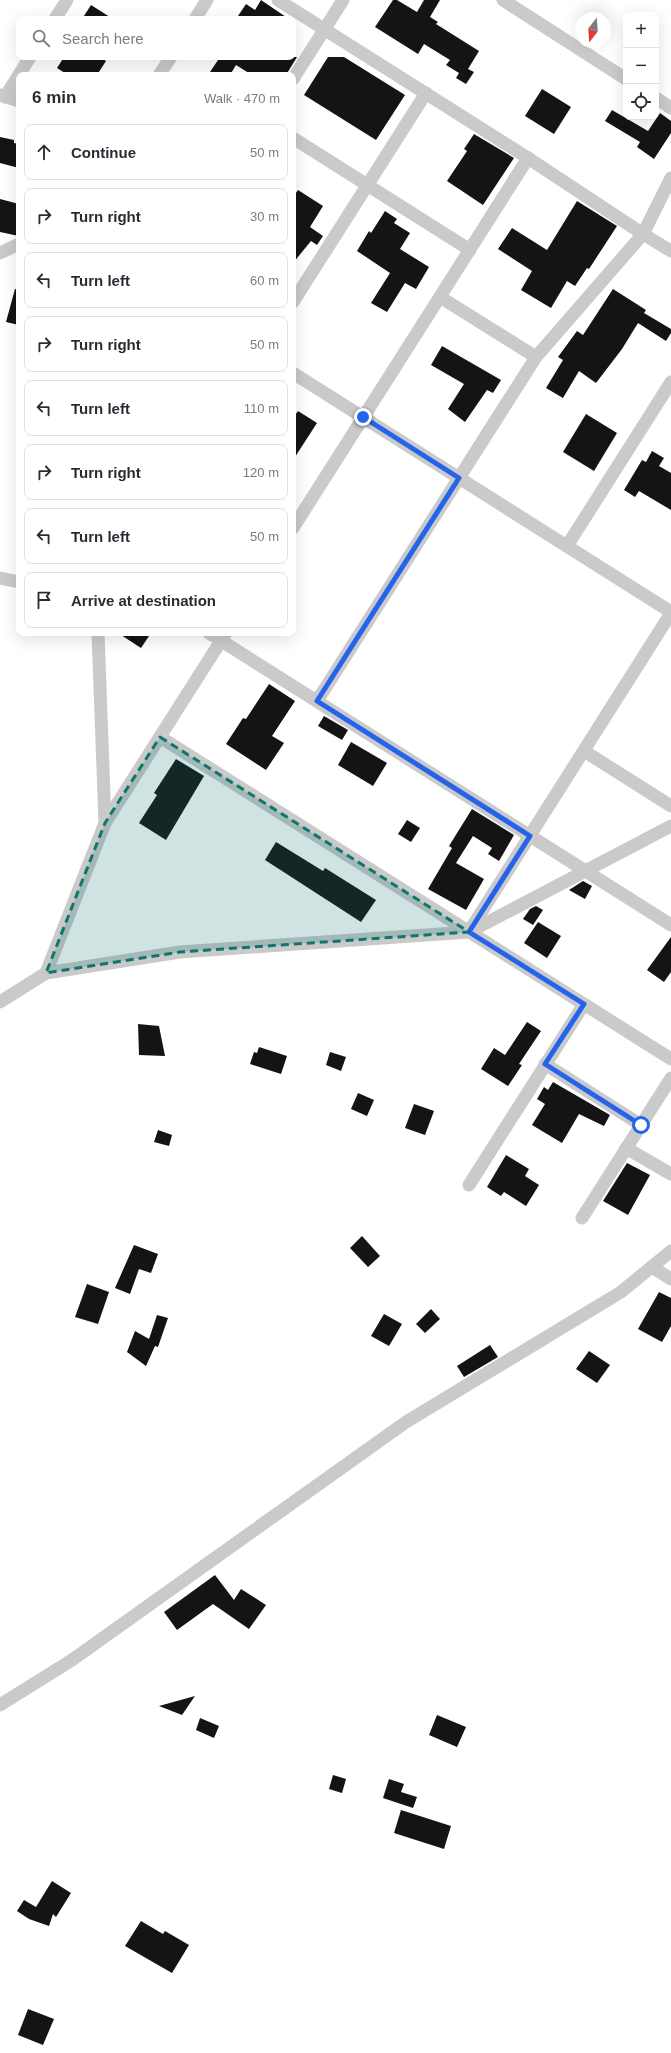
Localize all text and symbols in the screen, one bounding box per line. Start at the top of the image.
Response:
north arrow [575,12,611,48]
map controls [623,12,659,120]
button: + [623,12,659,48]
search box [16,16,296,60]
icon: search [30,27,52,49]
text: Search here [62,30,144,47]
button: − [623,48,659,84]
button: locate [623,84,659,120]
text: 6 min [32,88,76,107]
text: Walk · 470 m [204,91,280,106]
icon: ahead [33,141,55,163]
text: Continue [71,144,136,161]
text: 50 m [250,145,279,160]
icon: right [33,205,55,227]
text: Turn right [71,208,141,225]
text: 30 m [250,209,279,224]
icon: left [33,269,55,291]
text: Turn left [71,272,130,289]
text: 60 m [250,273,279,288]
icon: right [33,333,55,355]
text: Turn right [71,336,141,353]
text: 50 m [250,337,279,352]
icon: left [33,397,55,419]
text: Turn left [71,400,130,417]
text: 110 m [244,401,279,416]
route end [354,408,372,426]
icon: right [33,461,55,483]
text: Turn right [71,464,141,481]
text: 120 m [243,465,279,480]
icon: left [33,525,55,547]
text: Turn left [71,528,130,545]
text: 50 m [250,529,279,544]
icon: arrive [33,589,55,611]
text: Arrive at destination [71,592,216,609]
route start [632,1116,650,1134]

